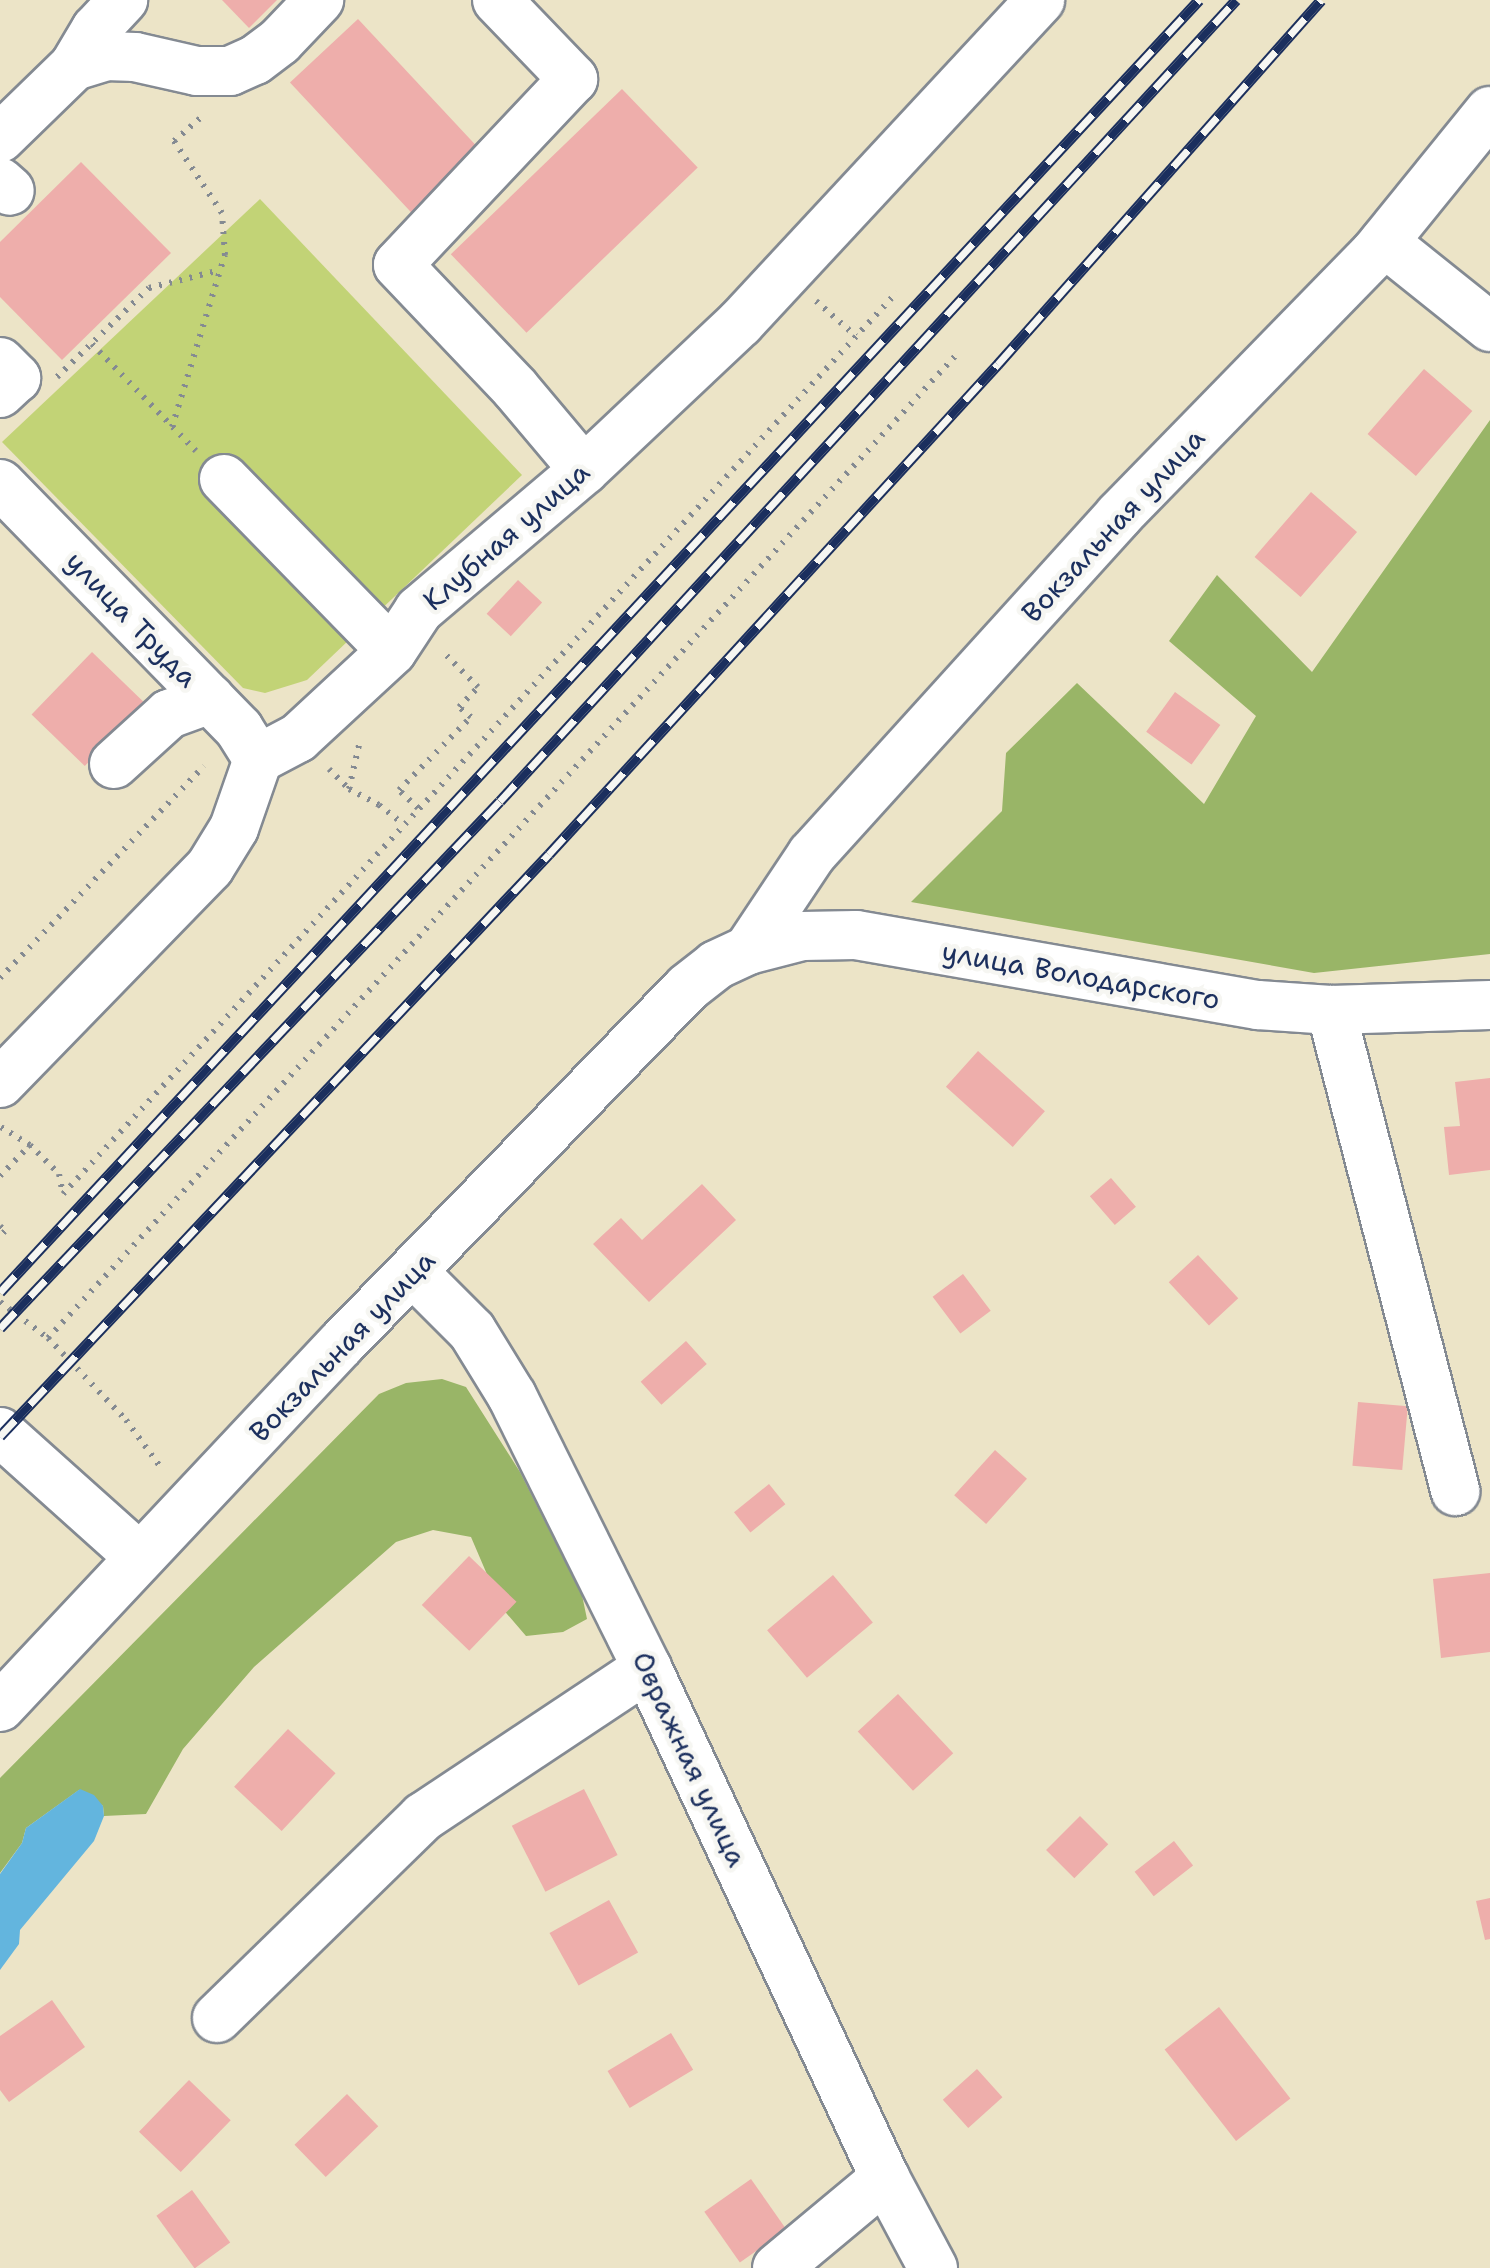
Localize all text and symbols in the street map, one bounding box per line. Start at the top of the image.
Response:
street label: Вокзальная улица [1015,421,1211,629]
street label: Клубная улица [416,455,596,617]
street label: улица Труда [59,544,205,694]
street label: улица Володарского [939,934,1223,1016]
street label: Вокзальная улица [242,1243,442,1449]
street label: Овражная улица [625,1646,755,1872]

